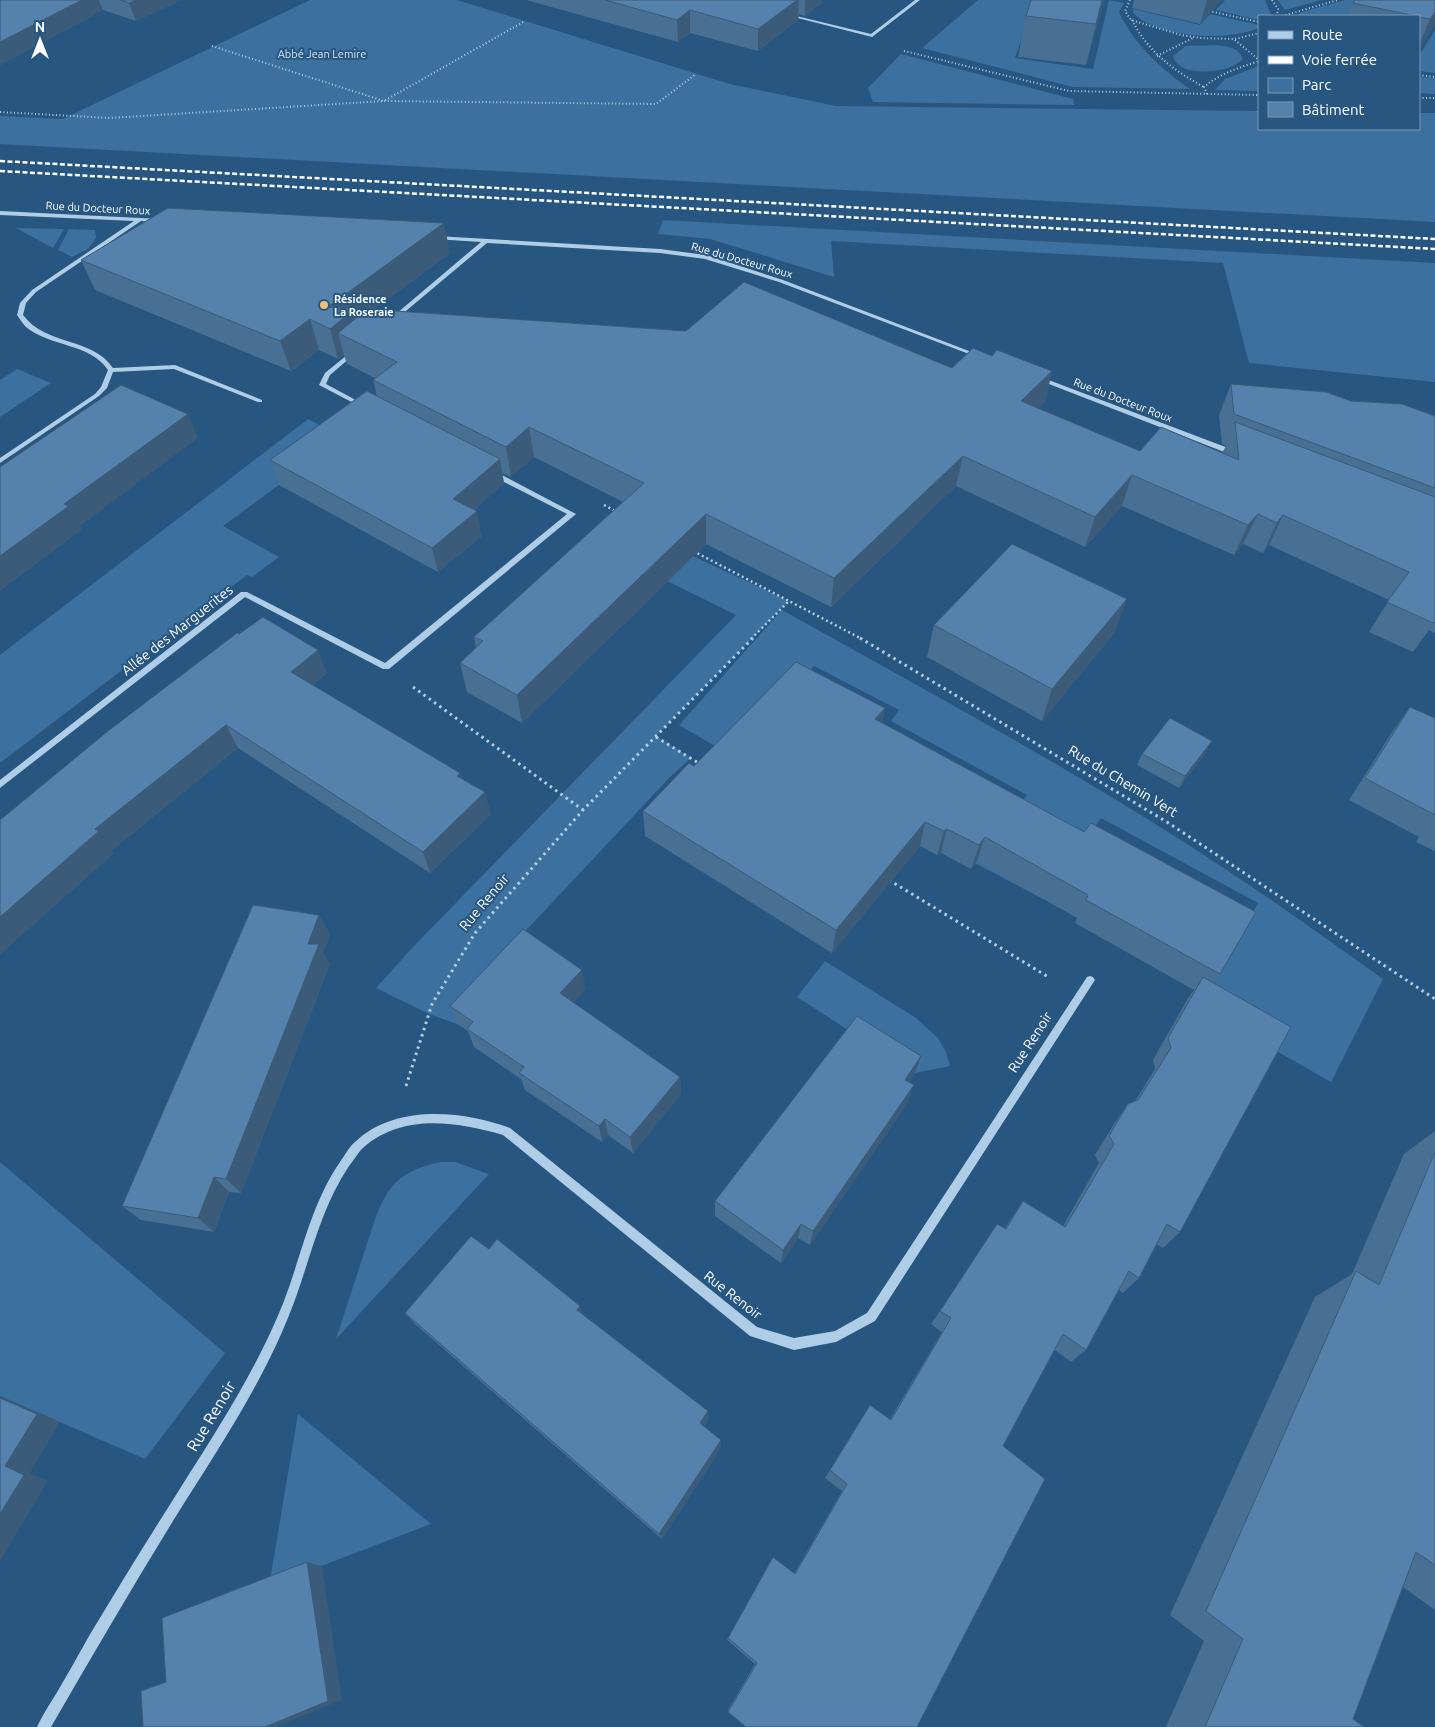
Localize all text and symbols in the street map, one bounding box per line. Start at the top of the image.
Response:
north arrow [15,15,65,65]
legend [1258,15,1420,130]
text: N [35,19,45,35]
text: Route [1302,26,1343,43]
park label: Abbé Jean Lemire [278,48,366,60]
text: Voie ferrée [1302,51,1377,68]
text: Parc [1302,76,1331,93]
text: Bâtiment [1302,101,1365,118]
street label: Rue du Docteur Roux [45,199,151,217]
street label: Rue du Docteur Roux [690,240,794,280]
place label: Résidence La Roseraie [334,293,394,318]
marker: Résidence La Roseraie [318,299,330,311]
street label: Rue du Docteur Roux [1072,376,1174,425]
street label: Allée des Marguerites [118,582,236,678]
street label: Rue du Chemin Vert [1065,742,1181,820]
street label: Rue Renoir [456,870,513,934]
street label: Rue Renoir [1005,1008,1056,1075]
street label: Rue Renoir [701,1267,766,1323]
street label: Rue Renoir [183,1378,239,1454]

